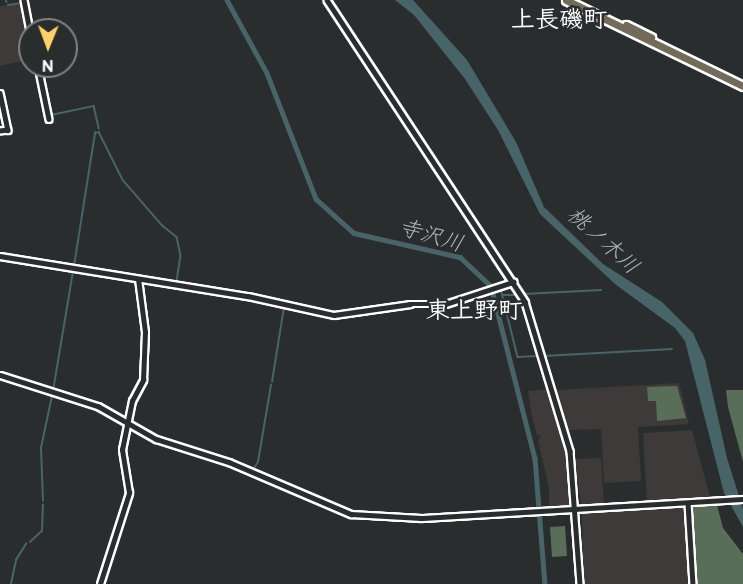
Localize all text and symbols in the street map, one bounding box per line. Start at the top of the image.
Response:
district label: 上長磯町 [511,6,607,34]
north arrow [18,18,78,78]
text: N [42,55,54,74]
water label: 桃ノ木川 [561,202,645,280]
water label: 寺沢川 [396,214,466,258]
district label: 東上野町 [426,297,522,325]

